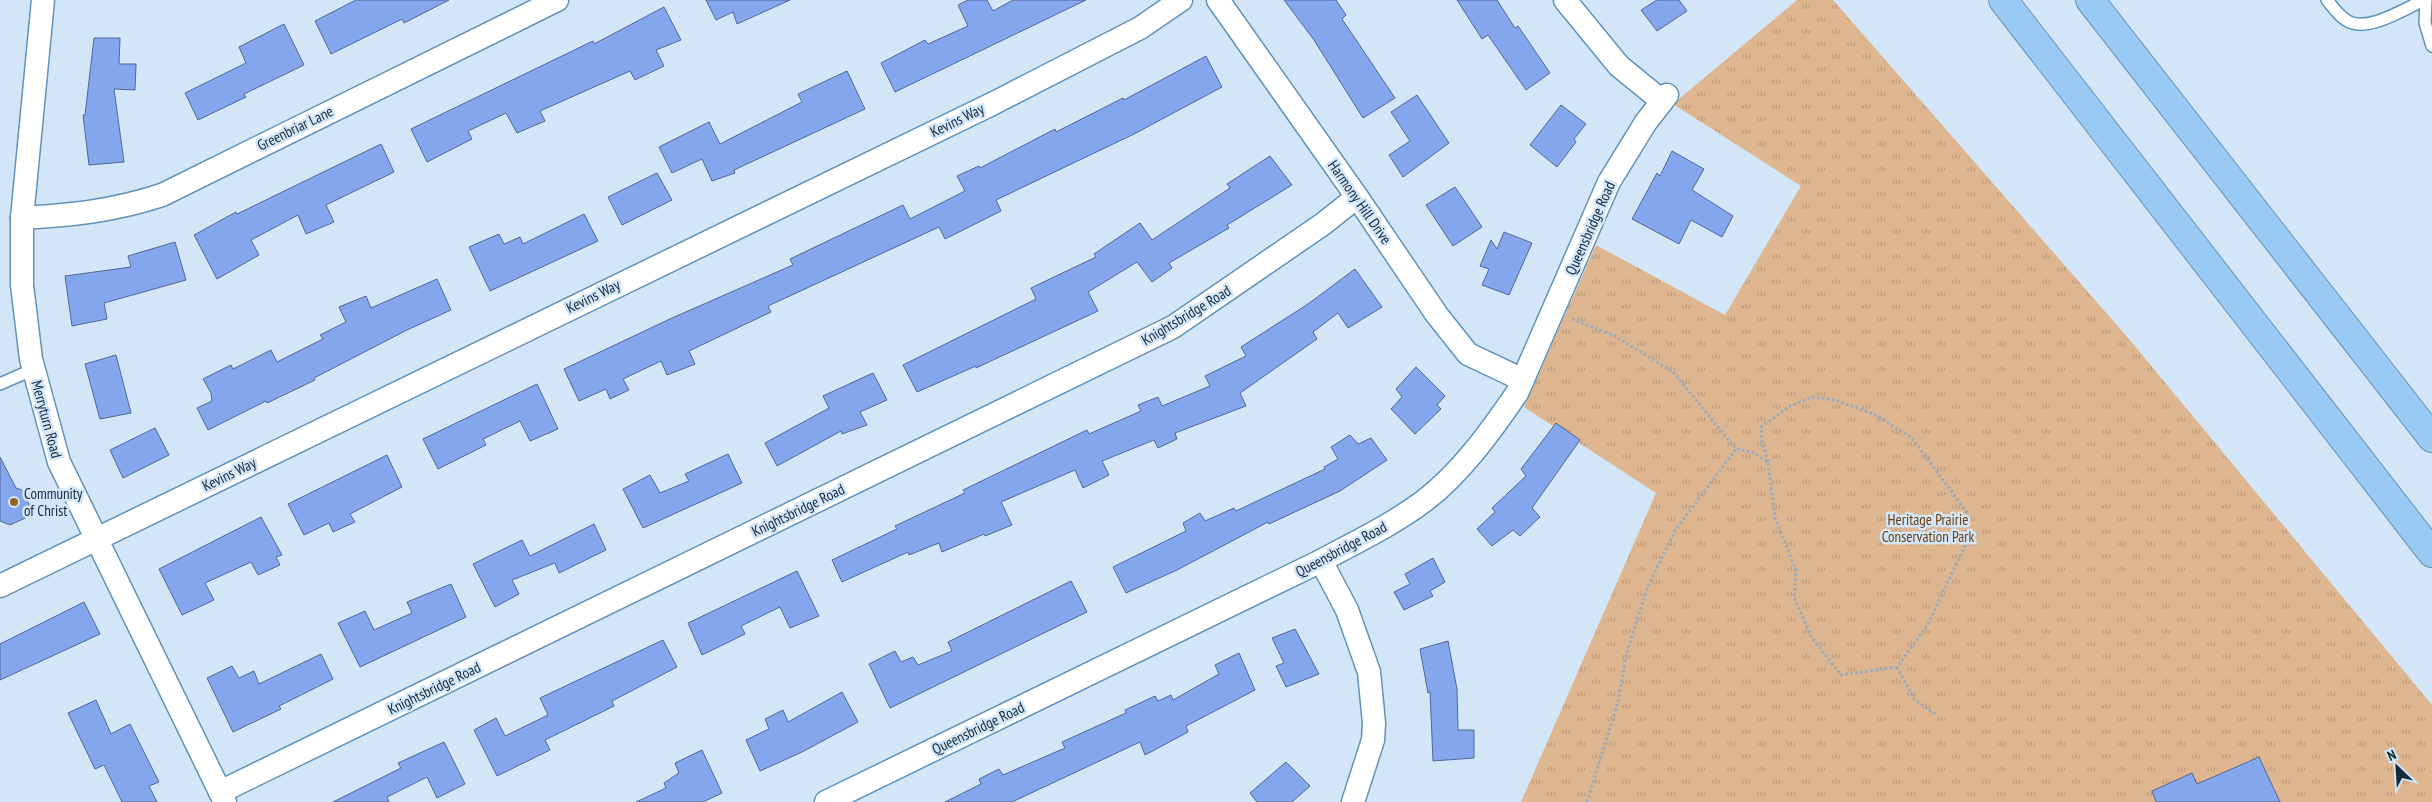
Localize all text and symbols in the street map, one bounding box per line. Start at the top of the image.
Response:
street label: Kevins Way [927,99,987,141]
street label: Greenbriar Lane [254,101,336,155]
street label: Harmony Hill Drive [1324,156,1396,248]
street label: Queensbridge Road [1561,178,1619,278]
street label: Kevins Way [563,275,623,317]
street label: Knightsbridge Road [1138,281,1234,349]
street label: Merryturn Road [28,378,66,460]
street label: Kevins Way [199,453,259,495]
street label: Knightsbridge Road [748,479,848,541]
place label: Community of Christ [24,484,83,520]
marker: Community of Christ [8,496,20,508]
park label: Heritage Prairie Conservation Park [1882,510,1974,546]
street label: Queensbridge Road [1292,517,1390,581]
street label: Knightsbridge Road [384,657,484,719]
street label: Queensbridge Road [929,697,1027,759]
north arrow [2372,742,2422,792]
text: N [2384,745,2399,765]

